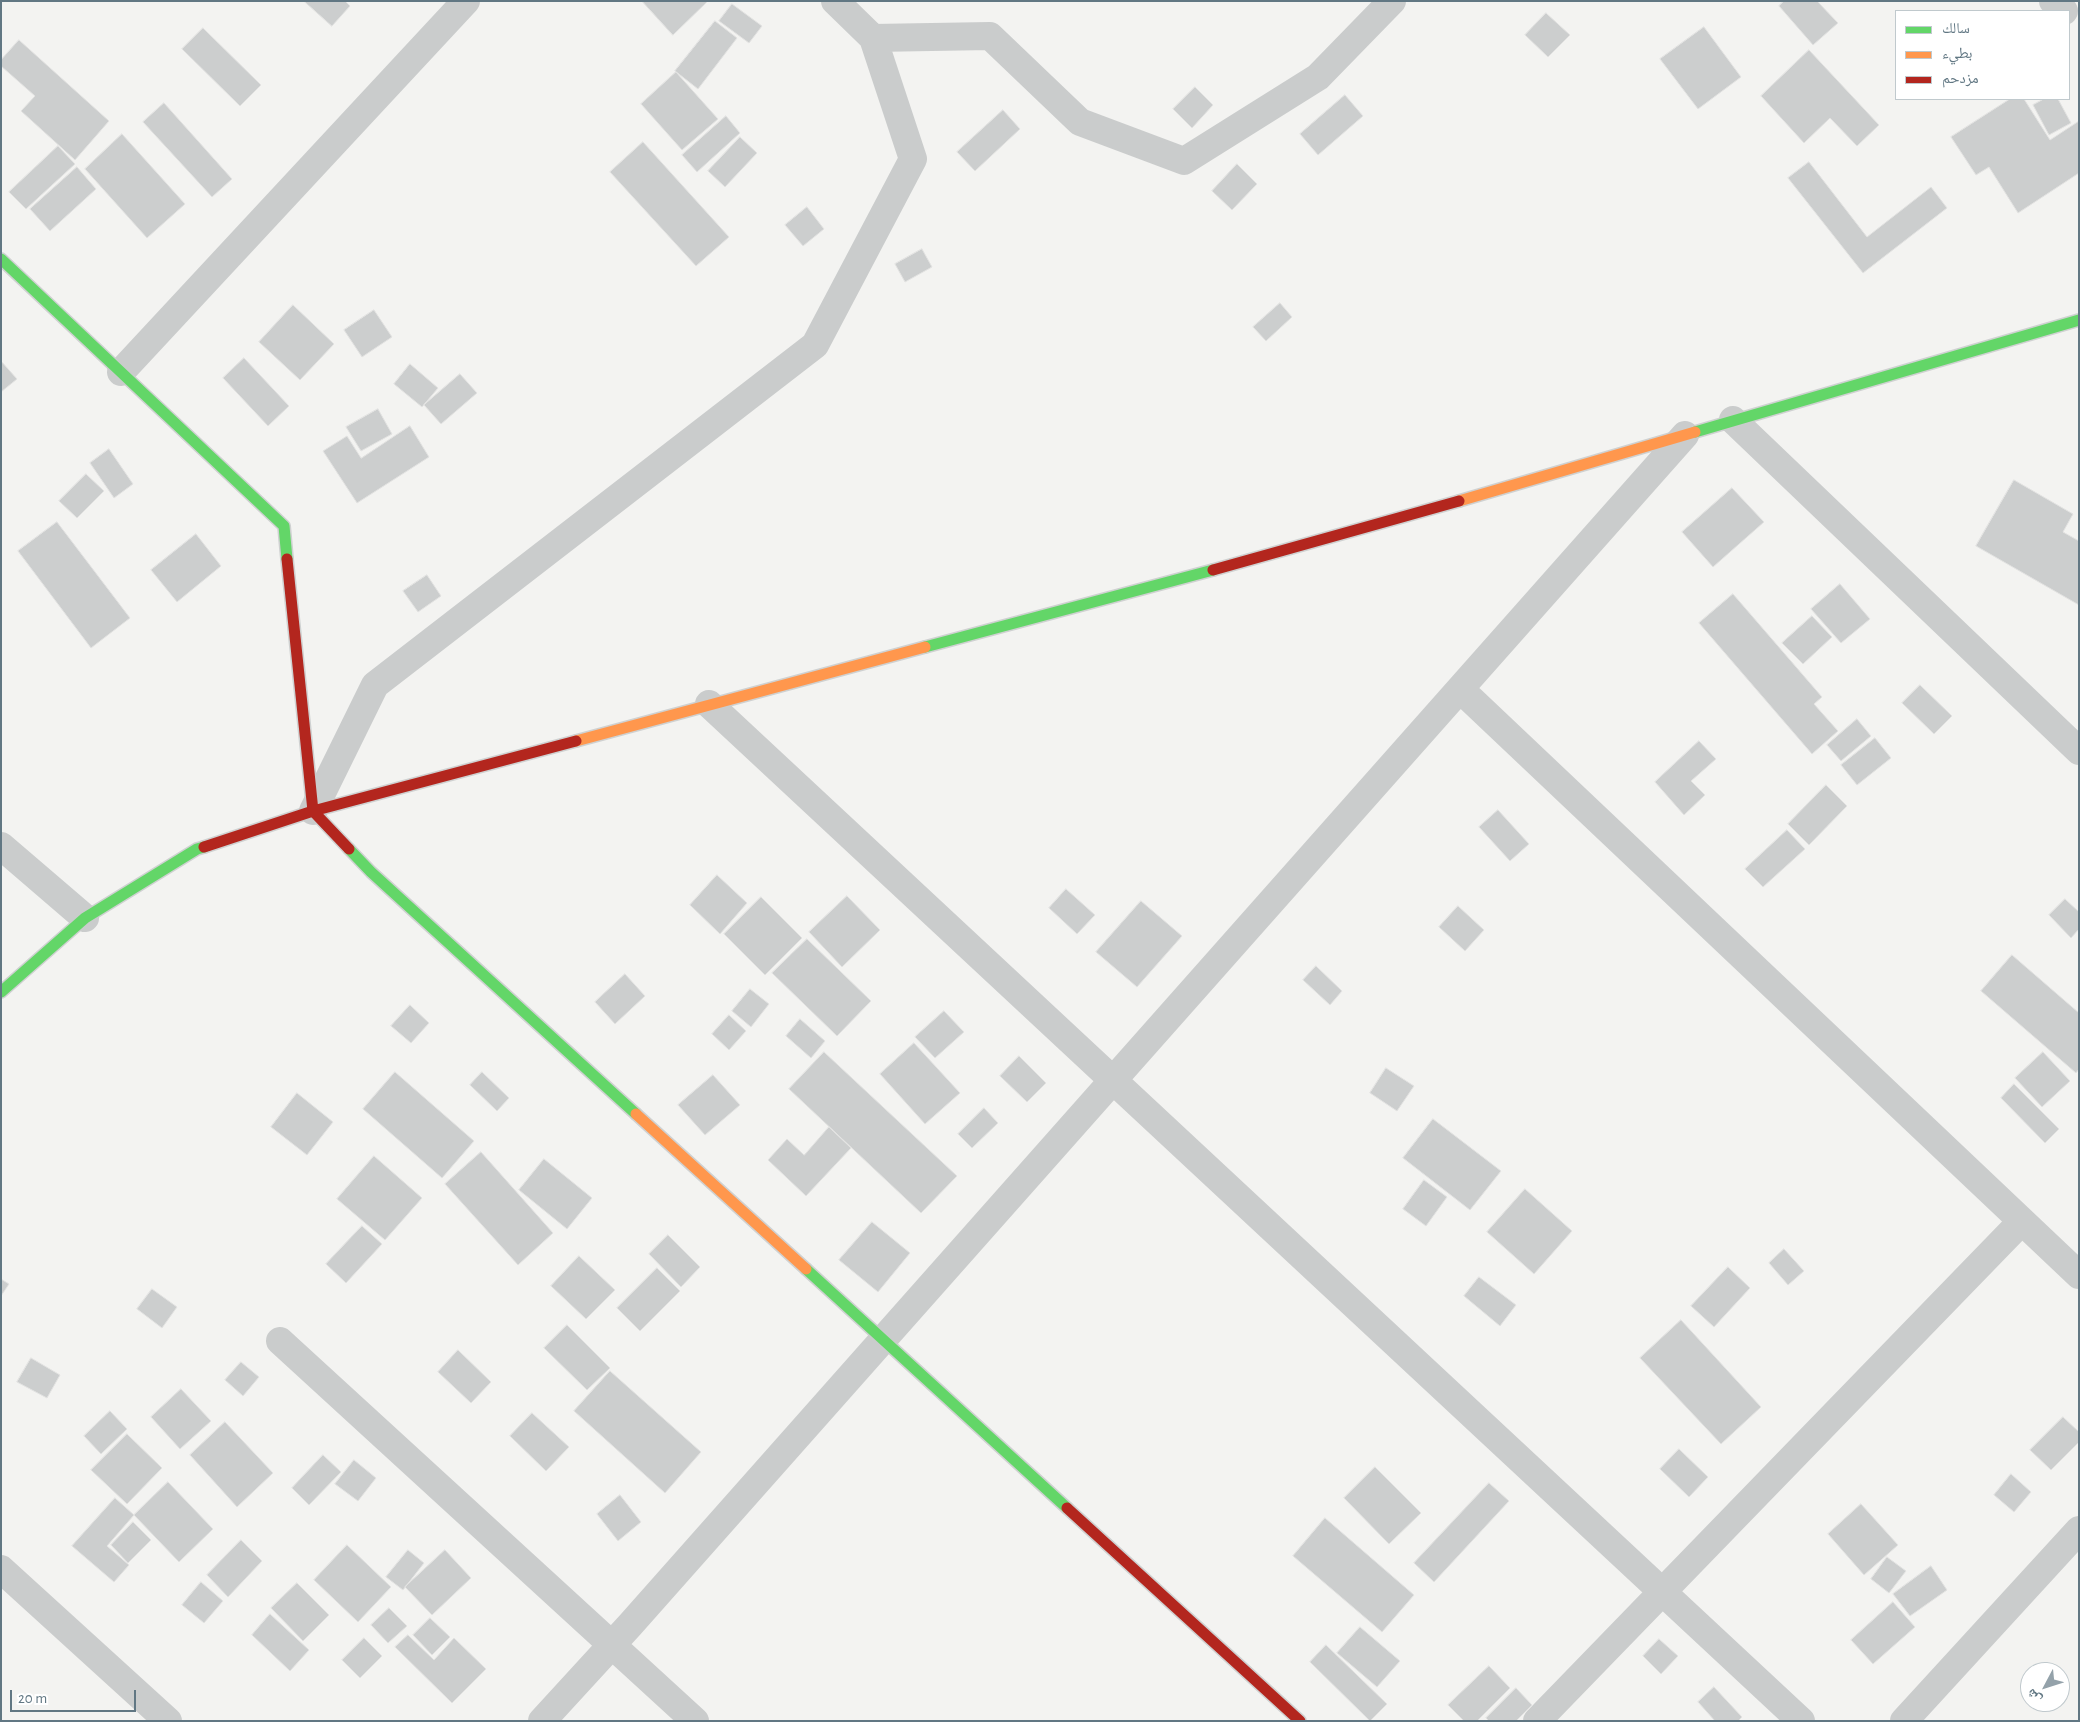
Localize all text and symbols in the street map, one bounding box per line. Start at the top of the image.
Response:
legend [1895,10,2070,100]
text: سالك [1942,21,1970,36]
text: بطيء [1942,46,1972,61]
text: مزدحم [1942,71,1979,86]
north arrow [2020,1662,2070,1712]
scale bar [12,1680,139,1712]
text: ش [2024,1686,2044,1706]
text: 20 m [18,1691,47,1706]

